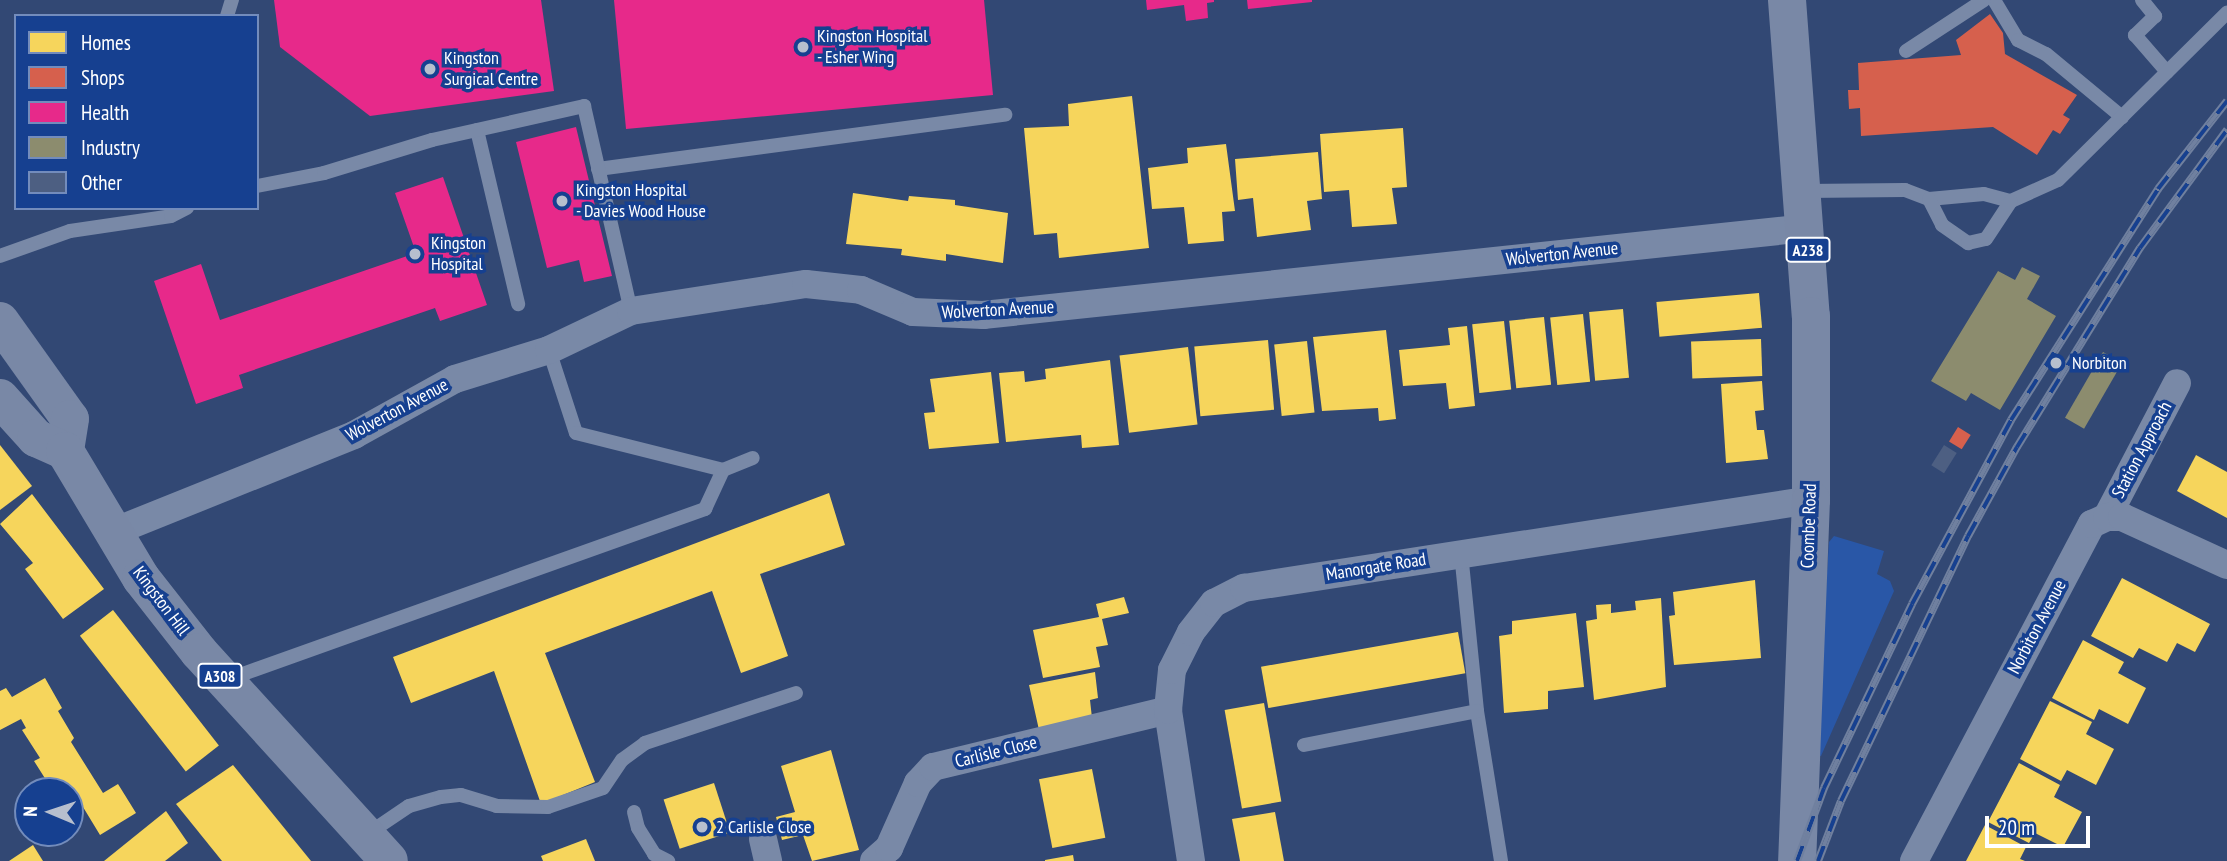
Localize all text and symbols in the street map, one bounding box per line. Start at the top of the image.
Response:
legend [14,14,259,210]
place label: Kingston Hospital - Esher Wing [817,26,927,68]
text: Homes [81,29,131,56]
marker: Kingston Hospital - Esher Wing [795,39,811,55]
place label: Kingston Surgical Centre [444,48,538,90]
marker: Kingston Surgical Centre [422,61,438,77]
text: Shops [81,64,125,91]
text: Health [81,99,129,126]
text: Industry [81,134,140,161]
text: Other [81,169,122,196]
place label: Kingston Hospital - Davies Wood House [576,180,707,222]
marker: Kingston Hospital - Davies Wood House [554,193,570,209]
place label: Kingston Hospital [431,233,486,276]
street label: Wolverton Avenue [1505,237,1619,271]
road number: A238 [1785,238,1831,262]
marker: Kingston Hospital [405,244,425,264]
street label: Wolverton Avenue [941,296,1055,324]
place label: Norbiton [2072,352,2127,374]
marker: Norbiton [2046,353,2066,373]
street label: Wolverton Avenue [342,374,452,446]
street label: Station Approach [2107,398,2177,502]
street label: Coombe Road [1797,483,1821,569]
street label: Manorgate Road [1324,548,1428,586]
street label: Kingston Hill [128,562,194,640]
street label: Norbiton Avenue [2003,576,2071,678]
road number: A308 [197,664,243,688]
street label: Carlisle Close [953,731,1039,773]
north arrow [14,777,84,847]
scale bar [1989,802,2094,846]
text: N [18,806,42,817]
text: 20 m [1998,814,2035,841]
place label: 2 Carlisle Close [716,816,811,838]
marker: 2 Carlisle Close [694,819,710,835]

